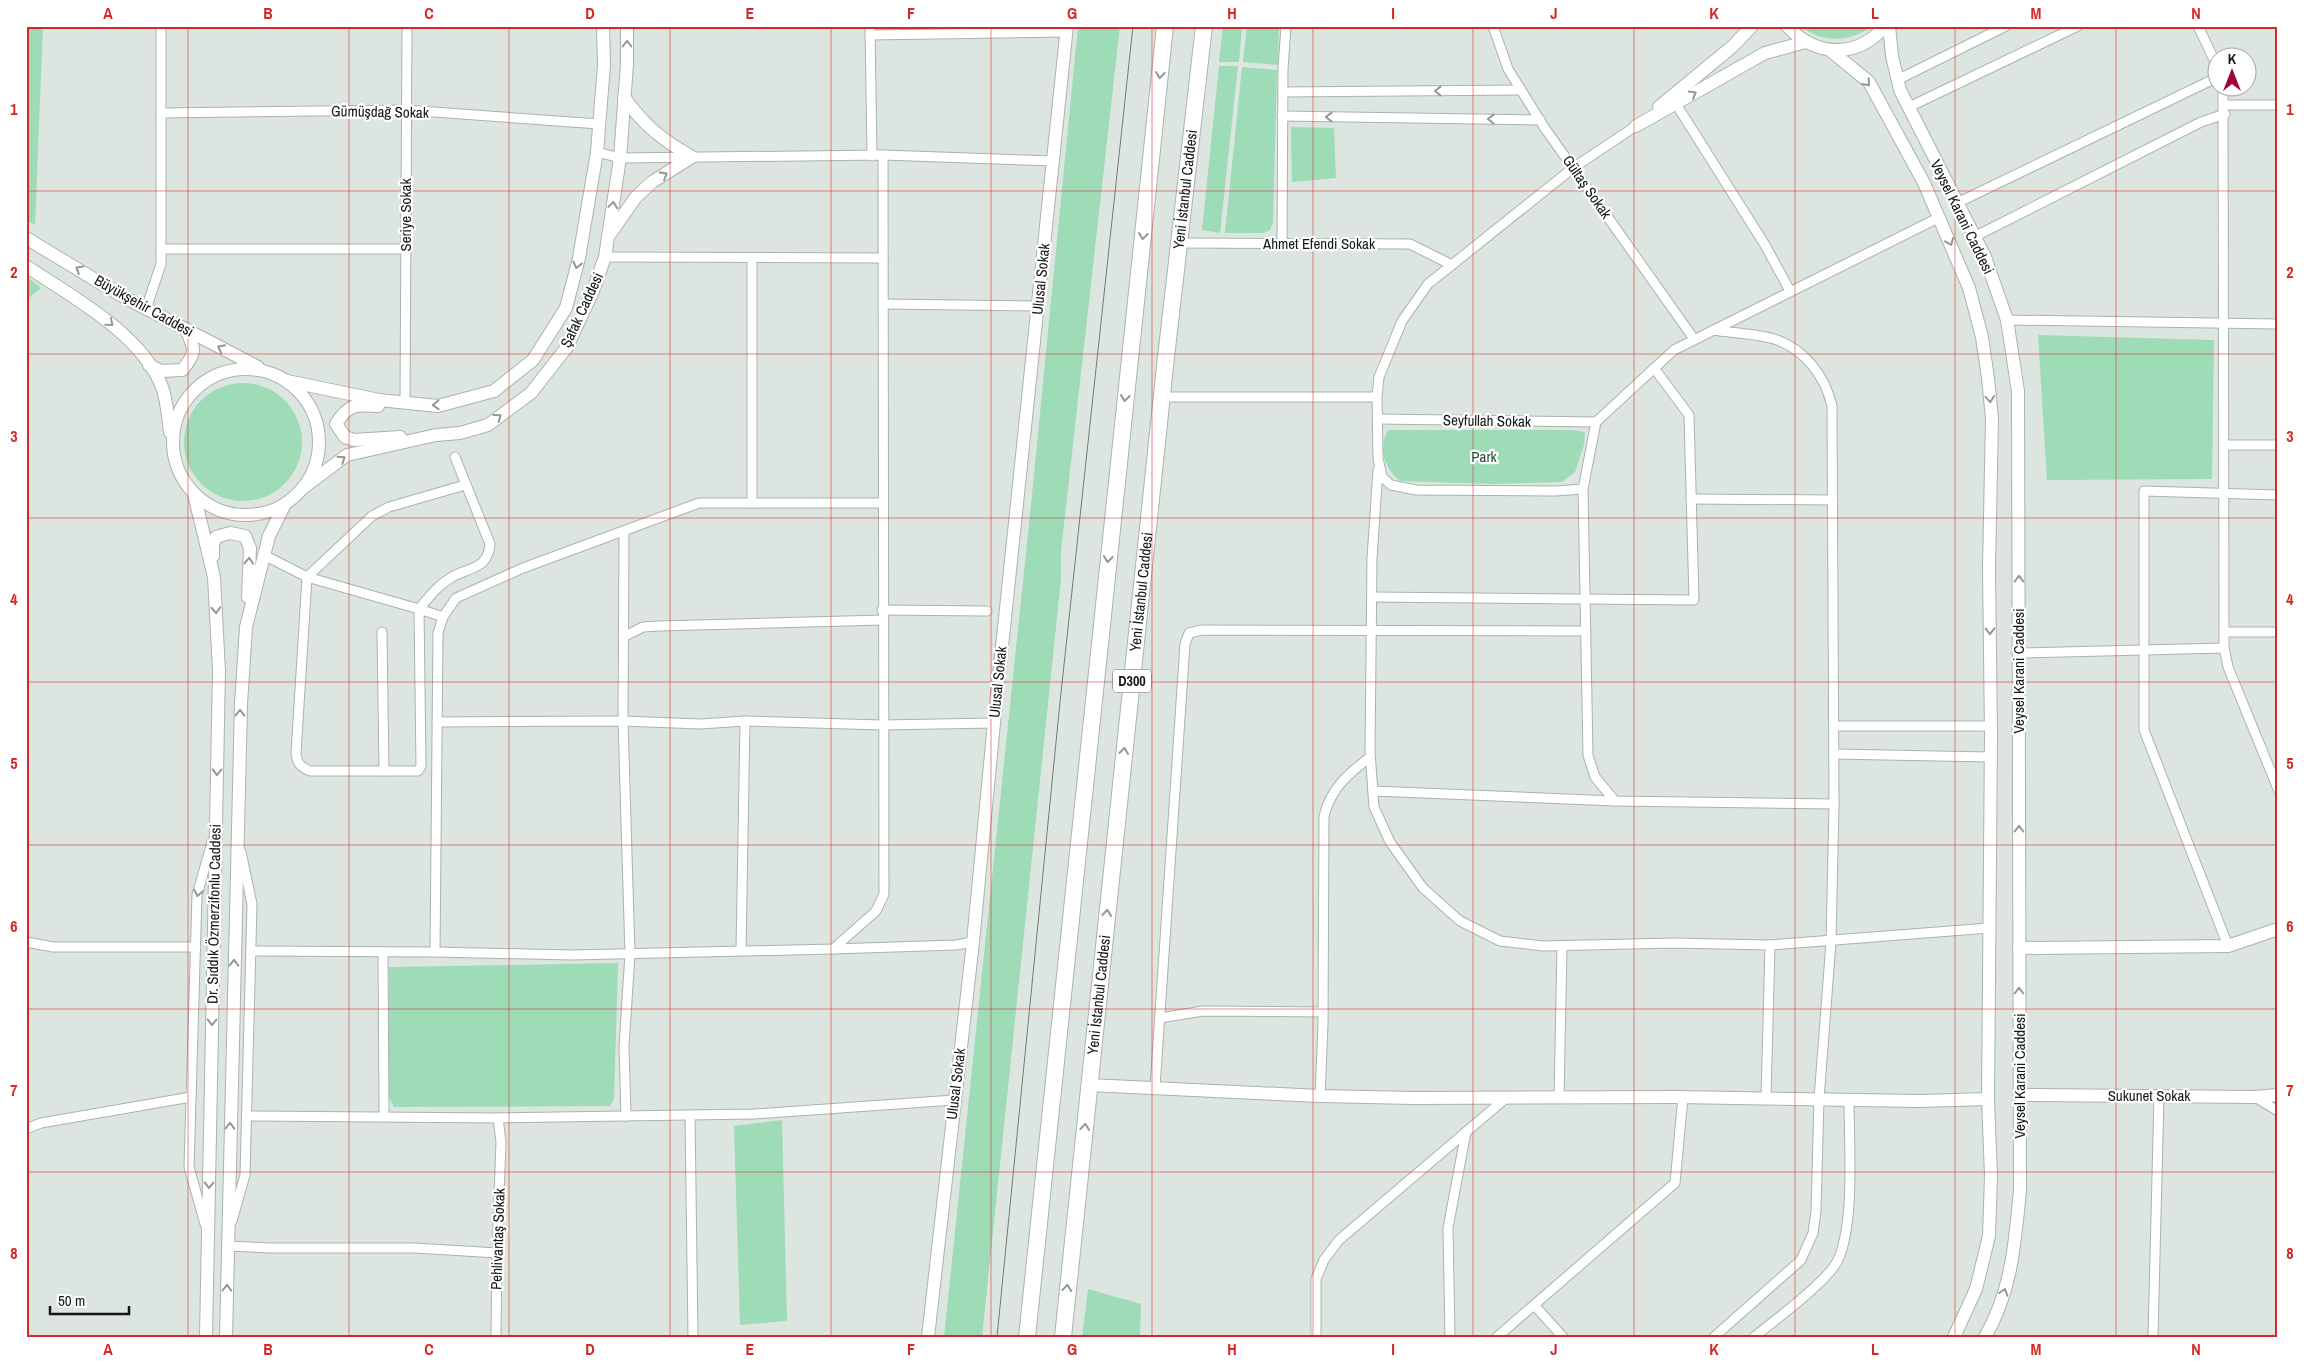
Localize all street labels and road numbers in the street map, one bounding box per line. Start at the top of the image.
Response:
street label: Gümüşdağ Sokak [331,100,430,123]
street label: Yeni İstanbul Caddesi [1167,129,1202,250]
street label: Gültaş Sokak [1558,151,1617,223]
street label: Veysel Karani Caddesi [1926,156,1999,278]
street label: Seriye Sokak [395,178,416,252]
street label: Ahmet Efendi Sokak [1262,233,1376,254]
street label: Ulusal Sokak [1026,241,1055,316]
street label: Şafak Caddesi [555,269,608,351]
street label: Büyükşehir Caddesi [91,270,198,342]
street label: Seyfullah Sokak [1443,409,1532,432]
street label: Yeni İstanbul Caddesi [1124,531,1157,653]
street label: Veysel Karani Caddesi [2008,608,2029,734]
street label: Ulusal Sokak [983,644,1012,719]
road number: D300 [1113,669,1151,692]
street label: Dr. Sıddık Özmerzifonlu Caddesi [201,824,226,1004]
street label: Yeni İstanbul Caddesi [1082,934,1115,1056]
street label: Veysel Karani Caddesi [2009,1013,2030,1139]
street label: Ulusal Sokak [941,1046,970,1121]
street label: Sukunet Sokak [2108,1085,2191,1106]
street label: Pehlivantaş Sokak [485,1187,510,1290]

